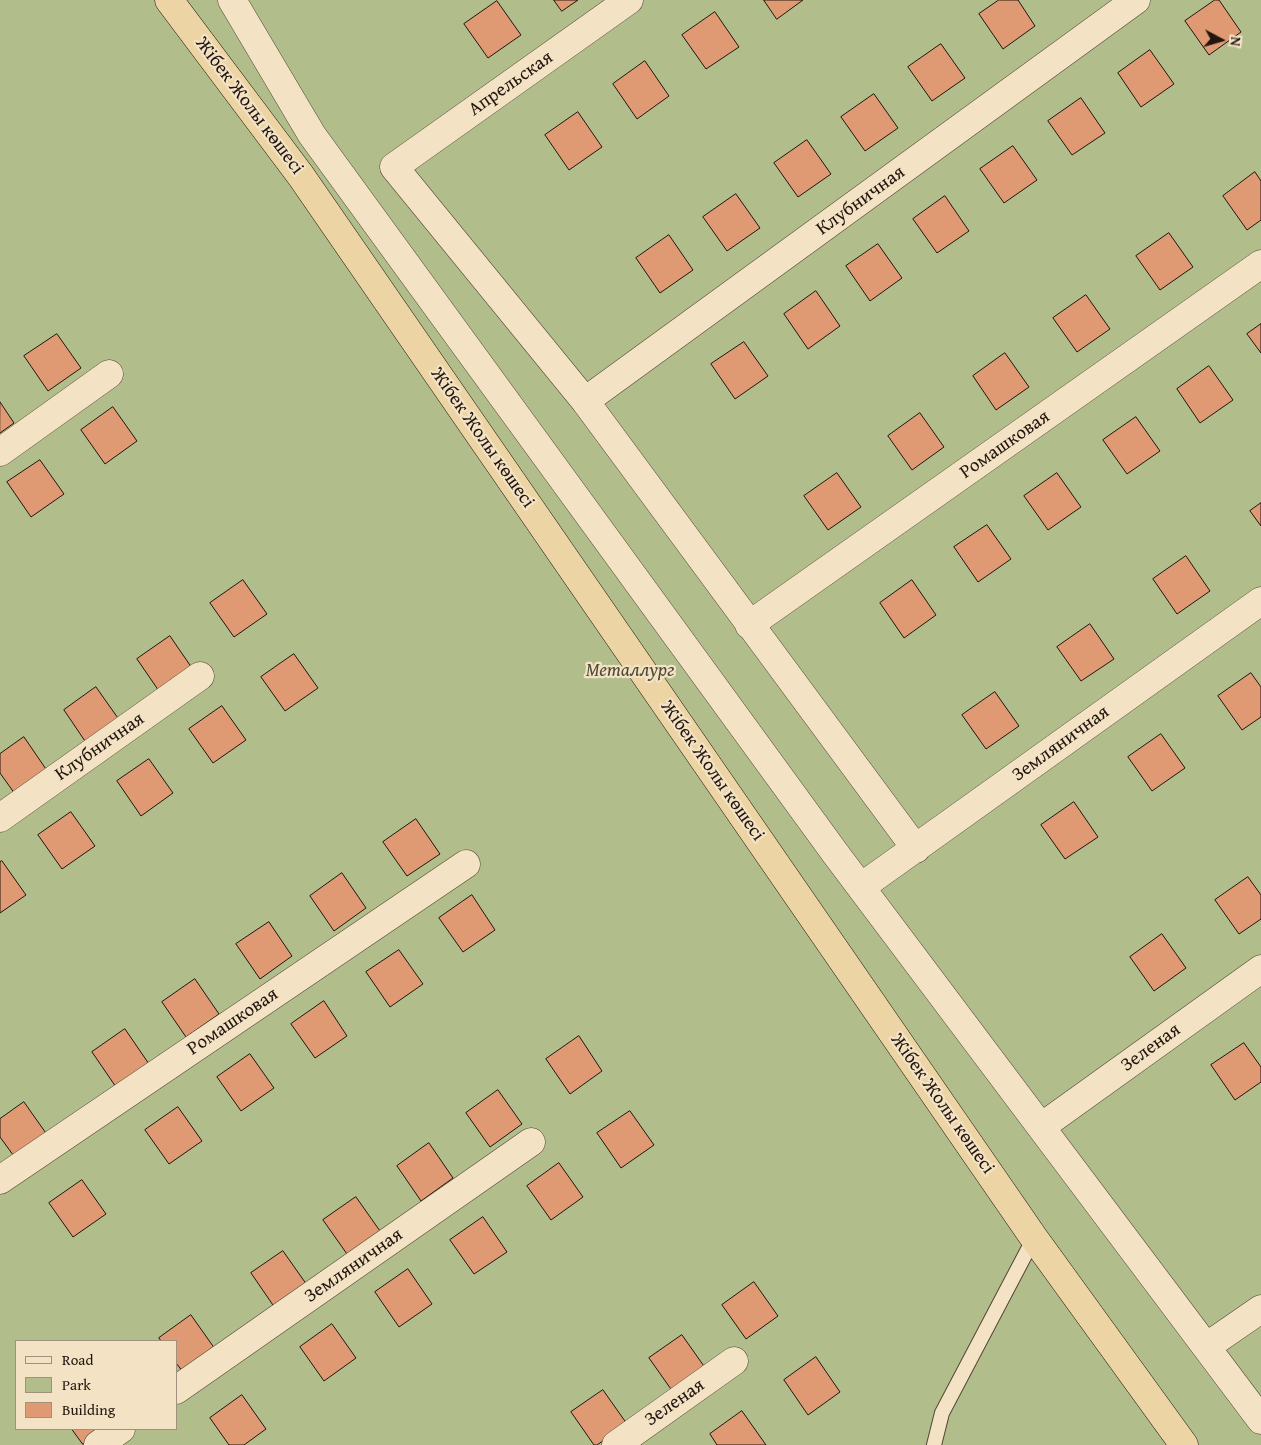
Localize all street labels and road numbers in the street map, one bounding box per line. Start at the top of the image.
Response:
street label: Жібек Жолы көшесі [190,33,308,179]
street label: Апрельская [464,47,558,121]
street label: Клубничная [812,161,910,241]
street label: Жібек Жолы көшесі [425,363,539,513]
street label: Ромашковая [956,406,1054,484]
street label: Жібек Жолы көшесі [655,696,769,846]
street label: Земляничная [1008,701,1114,787]
street label: Клубничная [51,708,149,786]
street label: Ромашковая [183,983,283,1061]
street label: Зеленая [1117,1019,1185,1077]
street label: Жібек Жолы көшесі [885,1029,999,1179]
street label: Земляничная [301,1224,407,1308]
street label: Зеленая [641,1374,709,1432]

